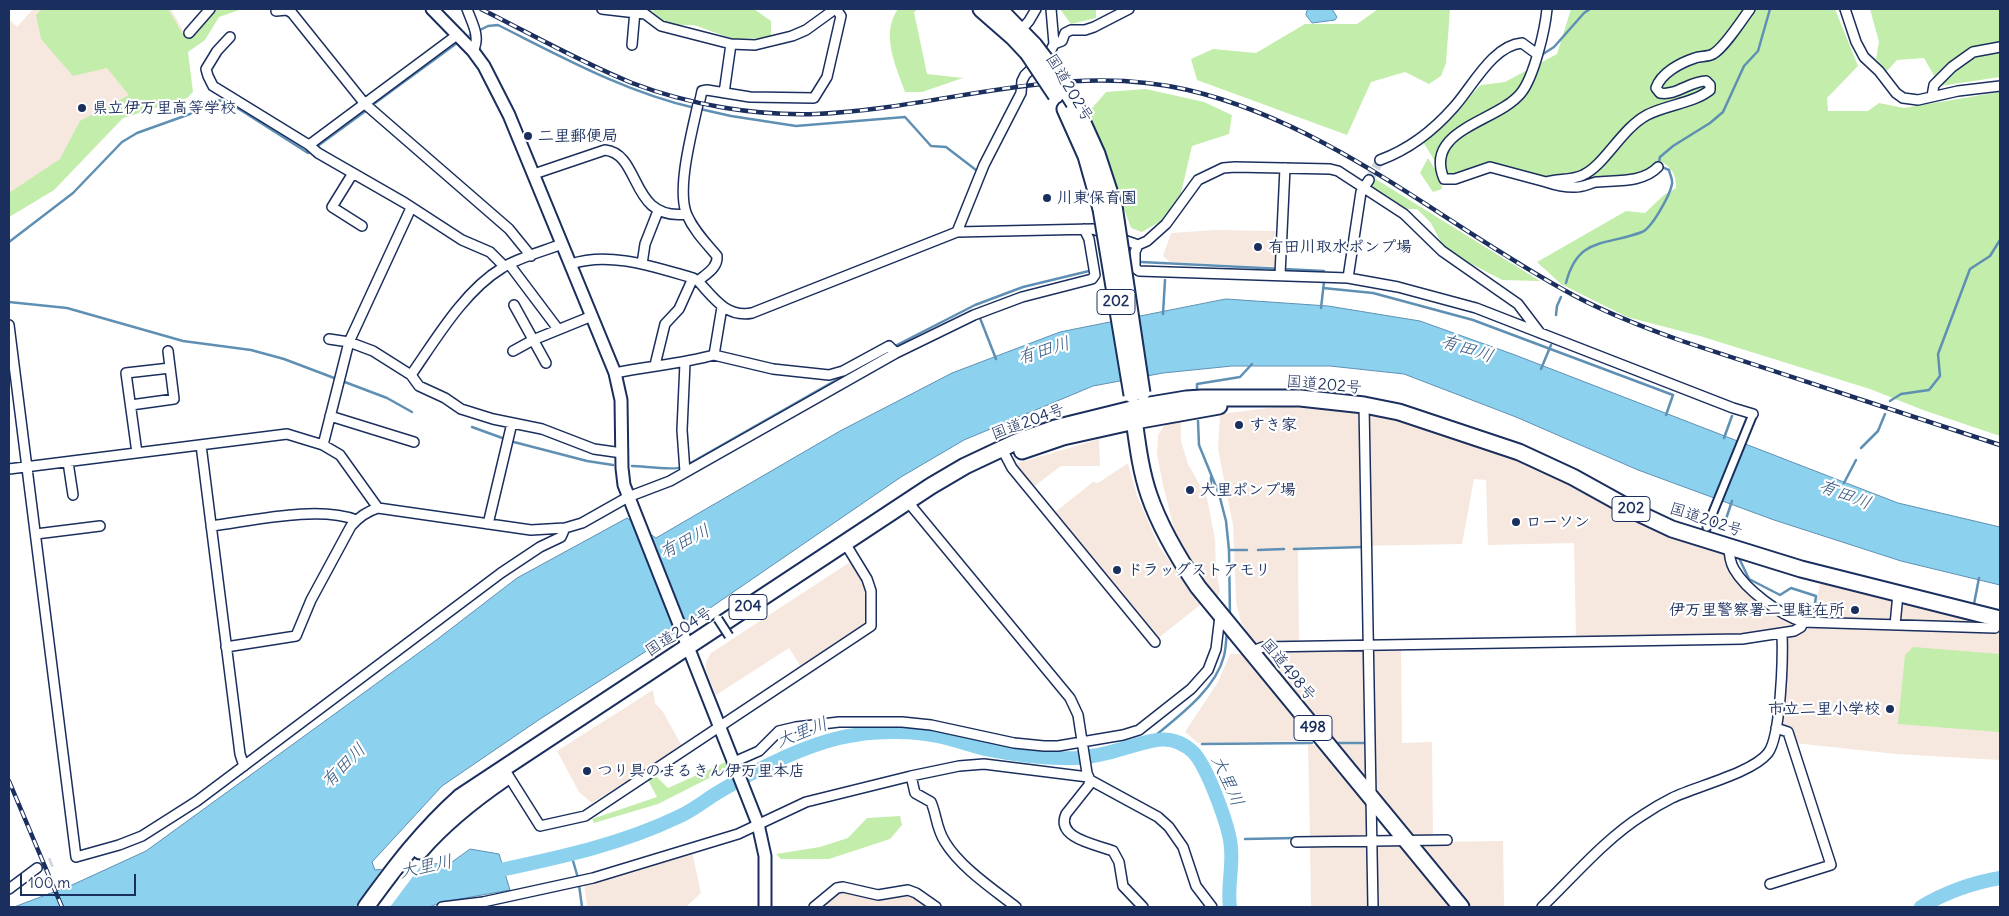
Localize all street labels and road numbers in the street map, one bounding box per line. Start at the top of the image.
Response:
street label: 国道202号 [1041,50,1097,126]
road number: 202 [1097,290,1135,314]
street label: 国道202号 [1285,372,1363,398]
street label: 国道204号 [989,400,1067,444]
road number: 202 [1612,496,1650,522]
street label: 国道202号 [1667,499,1745,541]
road number: 204 [729,594,767,620]
street label: 国道204号 [642,603,716,661]
street label: 国道498号 [1256,635,1320,705]
road number: 498 [1294,716,1332,740]

